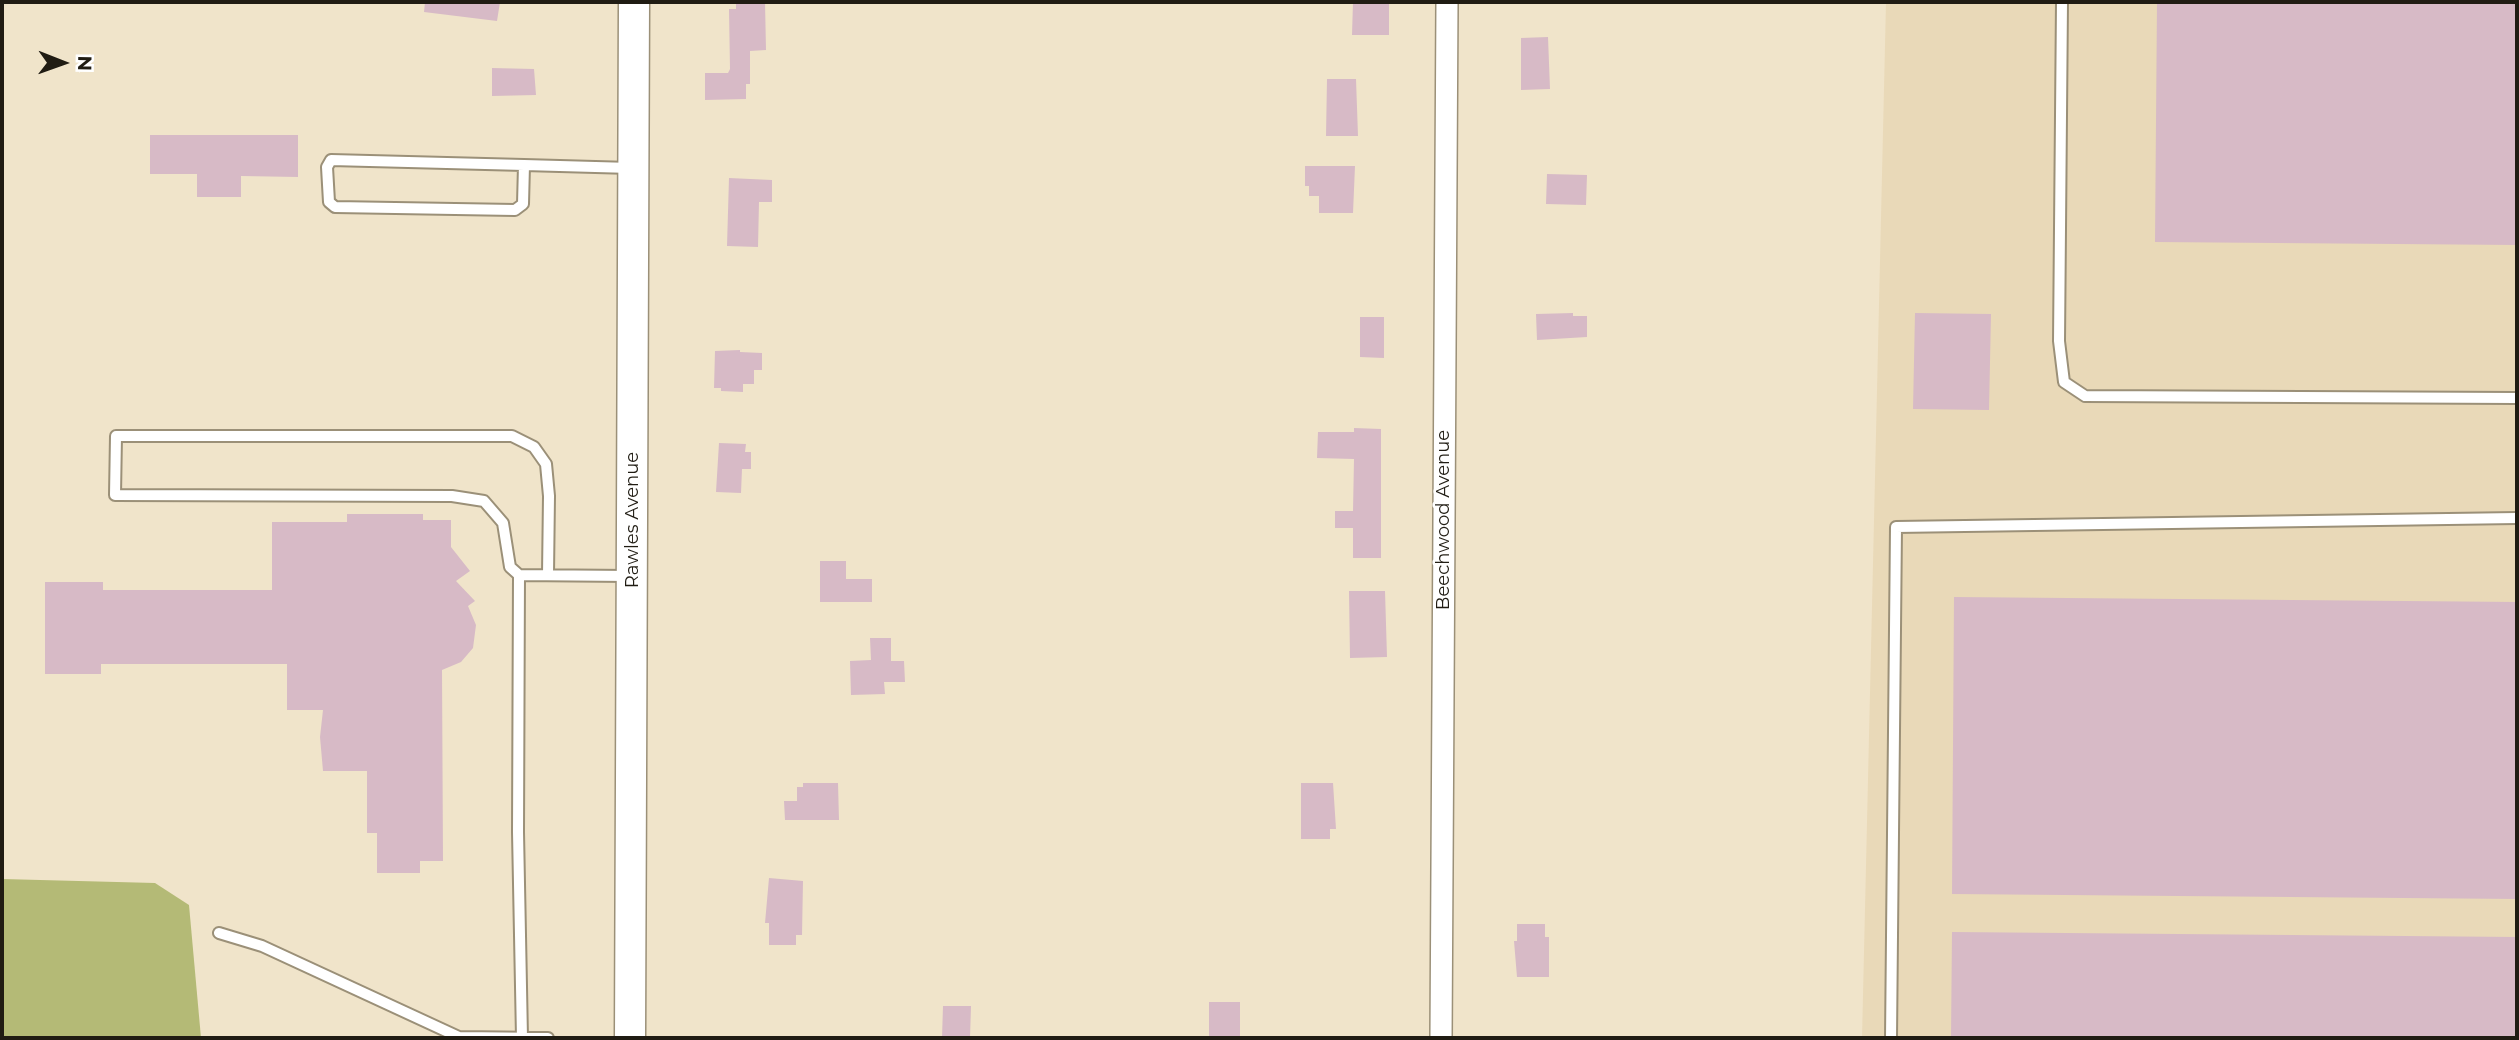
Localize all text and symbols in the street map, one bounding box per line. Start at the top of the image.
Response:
north arrow [28,28,98,98]
text: N [73,55,96,71]
street label: Beechwood Avenue [1433,430,1455,610]
street label: Rawles Avenue [622,452,644,588]

